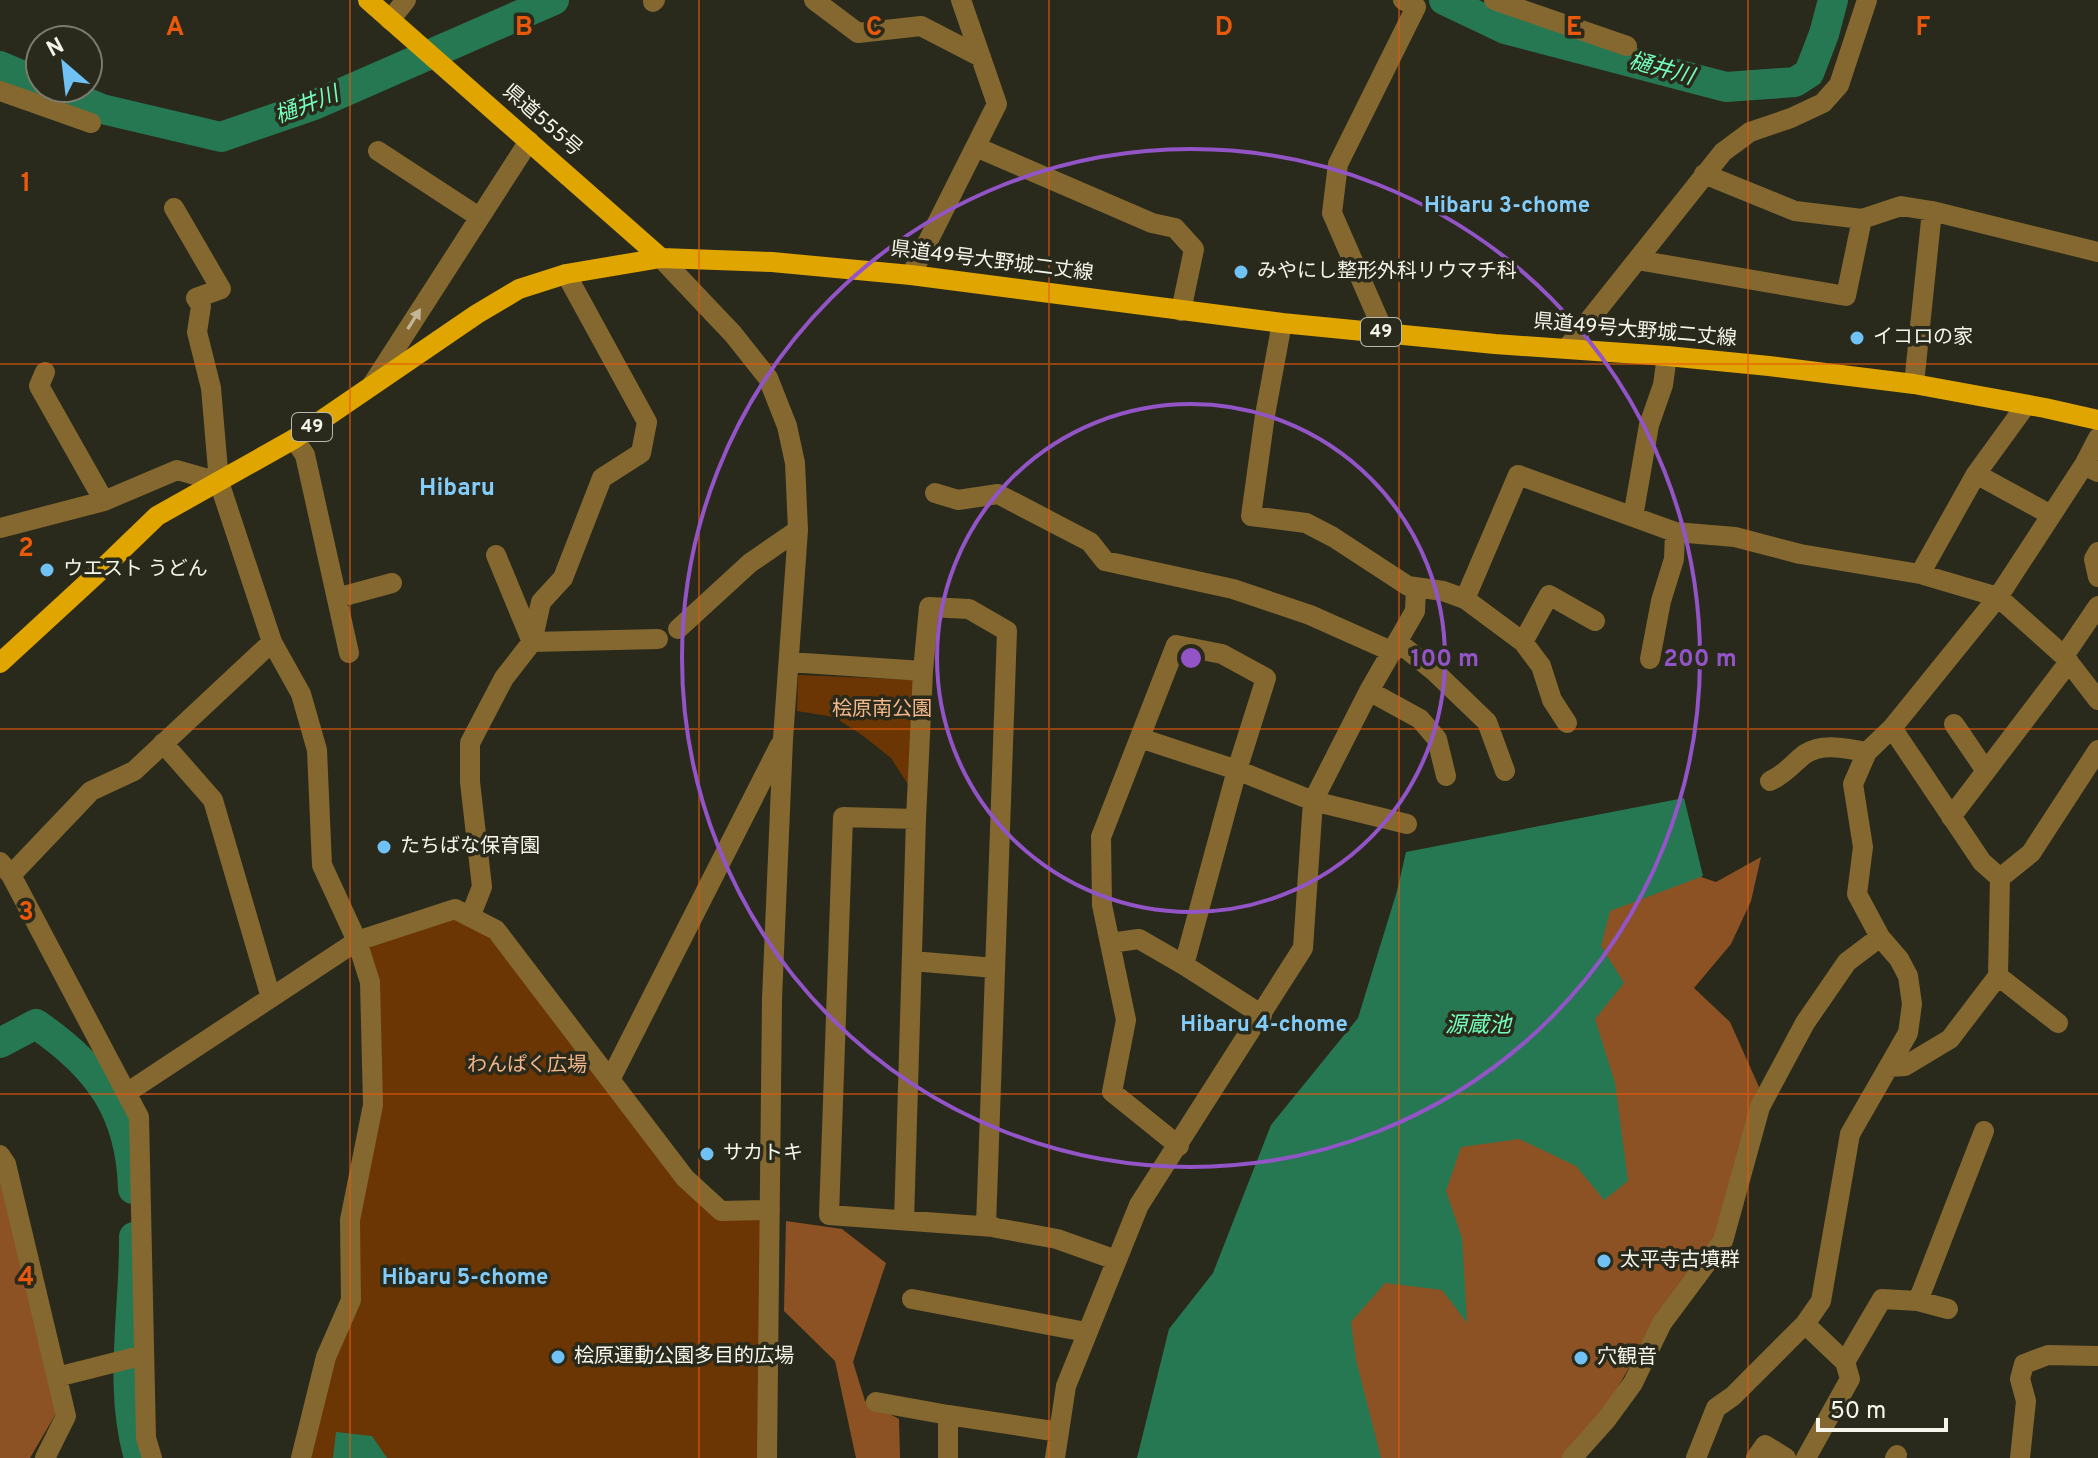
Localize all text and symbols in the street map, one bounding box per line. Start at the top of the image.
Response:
text: A [166,12,184,45]
text: B [515,12,533,45]
text: C [866,12,882,45]
text: D [1215,12,1233,45]
text: E [1566,12,1582,45]
text: F [1916,12,1931,45]
north arrow [24,24,104,104]
text: N [42,33,69,64]
water label: 樋井川 [1626,48,1698,92]
street label: 県道555号 [497,79,587,163]
water label: 樋井川 [271,81,345,130]
text: 1 [21,168,31,201]
district label: Hibaru 3-chome [1424,193,1590,220]
street label: 県道49号大野城二丈線 [889,237,1095,287]
place label: みやにし整形外科リウマチ科 [1257,259,1517,285]
marker: みやにし整形外科リウマチ科 [1232,263,1250,281]
one-way arrow [406,309,421,330]
street label: 県道49号大野城二丈線 [1532,309,1738,353]
road number: 49 [1361,318,1401,346]
place label: イコロの家 [1873,325,1973,351]
marker: イコロの家 [1848,329,1866,347]
road number: 49 [292,413,332,441]
district label: Hibaru [419,474,495,504]
text: 2 [18,533,34,566]
place label: ウエスト うどん [63,557,208,583]
marker: ウエスト うどん [38,561,56,579]
centre of rings [1177,644,1205,672]
text: 100 m [1411,645,1479,675]
text: 200 m [1663,645,1737,675]
park label: 桧原南公園 [832,697,932,723]
place label: たちばな保育園 [400,834,540,860]
marker: たちばな保育園 [375,838,393,856]
text: 3 [18,897,34,930]
district label: Hibaru 4-chome [1180,1012,1348,1039]
water label: 源蔵池 [1445,1013,1513,1040]
park label: わんぱく広場 [467,1053,587,1079]
place label: サカトキ [723,1141,803,1167]
marker: サカトキ [698,1145,716,1163]
place label: 太平寺古墳群 [1620,1248,1740,1274]
marker: 太平寺古墳群 [1595,1252,1613,1270]
text: 4 [18,1262,34,1295]
district label: Hibaru 5-chome [382,1265,548,1292]
place label: 桧原運動公園多目的広場 [574,1344,794,1370]
place label: 穴観音 [1597,1345,1657,1371]
marker: 桧原運動公園多目的広場 [549,1348,567,1366]
marker: 穴観音 [1572,1349,1590,1367]
scale bar [1818,1382,1946,1432]
text: 50 m [1830,1397,1886,1427]

